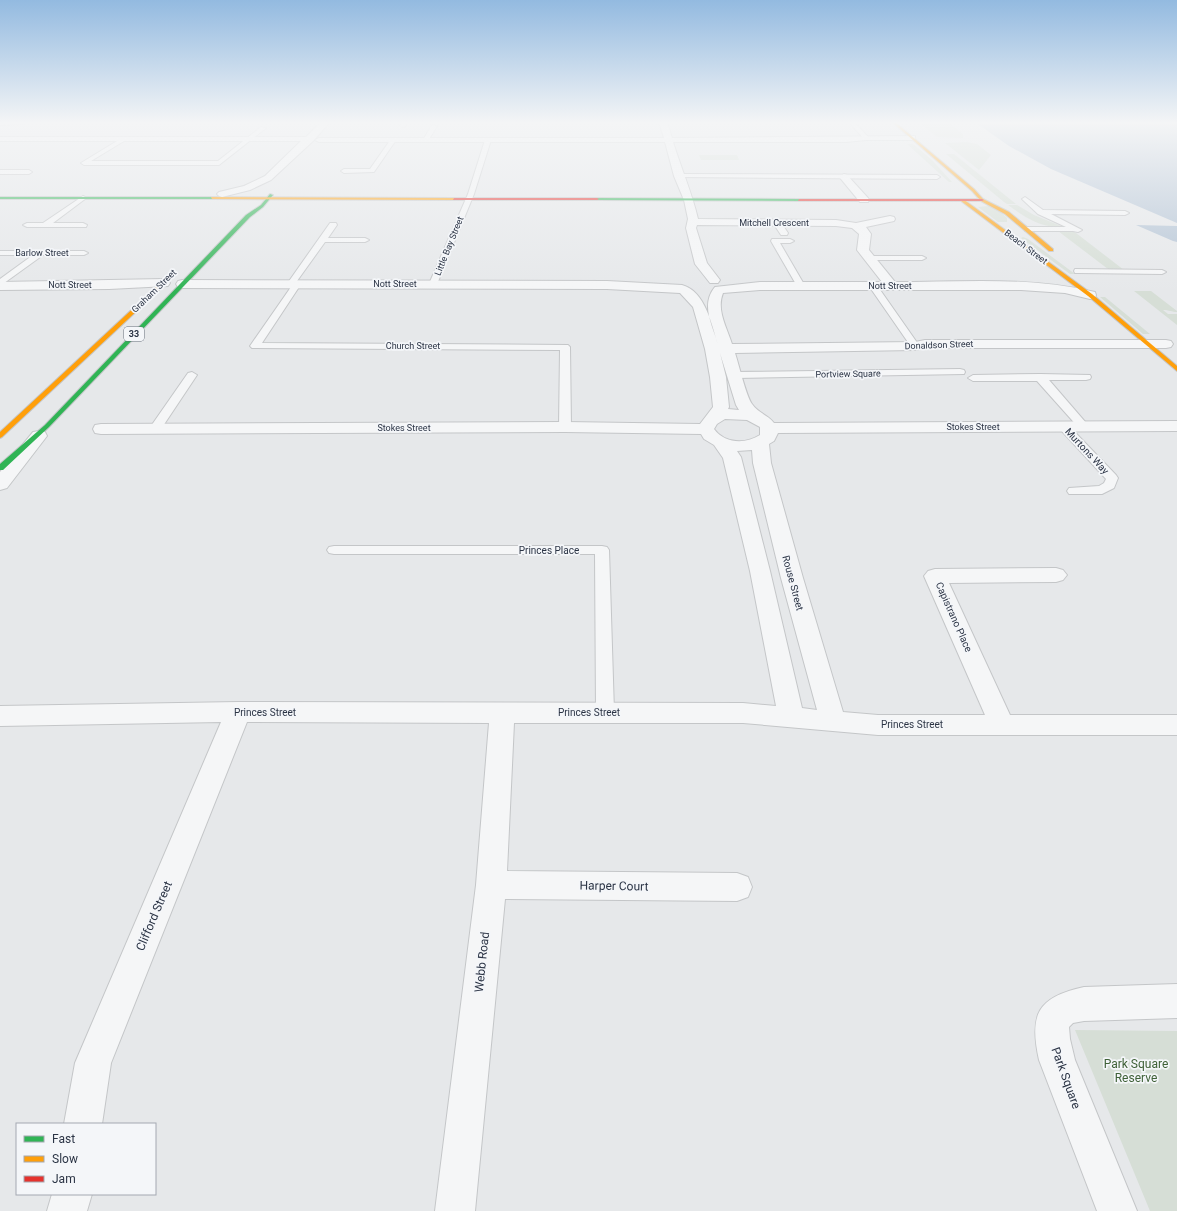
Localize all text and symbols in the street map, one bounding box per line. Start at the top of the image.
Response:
street label: Little Bay Street [433,215,465,277]
street label: Mitchell Crescent [739,218,809,228]
street label: Beach Street [1003,228,1049,266]
street label: Barlow Street [15,248,69,258]
street label: Graham Street [130,267,178,315]
street label: Nott Street [373,279,417,289]
street label: Nott Street [48,280,92,290]
street label: Nott Street [868,281,912,291]
road number: 33 [124,327,144,341]
street label: Donaldson Street [904,339,974,351]
street label: Church Street [386,341,440,351]
street label: Portview Square [815,368,881,380]
street label: Stokes Street [946,422,1000,432]
street label: Stokes Street [377,423,431,433]
street label: Murtons Way [1063,426,1111,476]
street label: Princes Place [519,545,579,556]
street label: Rouse Street [780,554,806,612]
street label: Capistrano Place [934,580,974,654]
street label: Princes Street [234,707,296,718]
street label: Princes Street [558,707,620,718]
street label: Princes Street [881,719,943,730]
street label: Harper Court [579,878,649,894]
street label: Clifford Street [133,879,175,953]
street label: Webb Road [472,931,492,993]
street label: Park Square [1048,1045,1084,1111]
park label: Park Square Reserve [1104,1057,1168,1085]
legend [16,1123,156,1195]
text: Fast [52,1132,75,1146]
text: Slow [52,1152,78,1166]
text: Jam [52,1172,76,1186]

